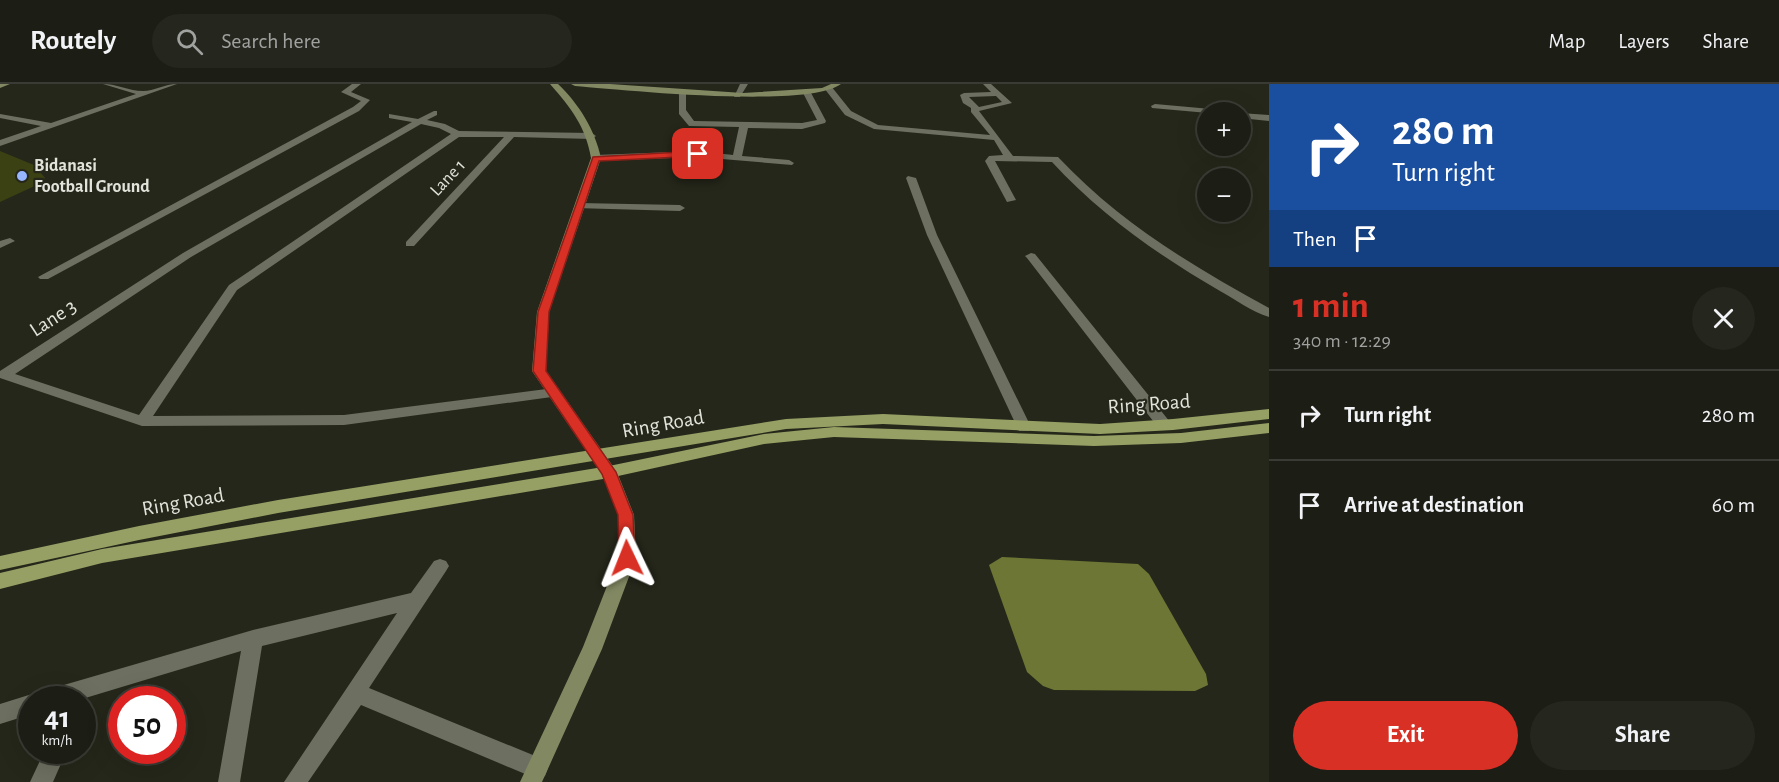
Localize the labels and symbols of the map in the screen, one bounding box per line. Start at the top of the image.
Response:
pin [672,128,723,179]
street label: Lane 1 [427,156,469,200]
place label: Bidanasi Football Ground [34,157,150,196]
marker: Bidanasi Football Ground [15,169,29,183]
street label: Lane 3 [26,295,80,341]
street label: Ring Road [1107,391,1191,417]
street label: Ring Road [620,406,706,442]
street label: Ring Road [140,484,226,520]
position arrow [595,526,659,590]
speed limit sign: 50 [108,686,186,764]

